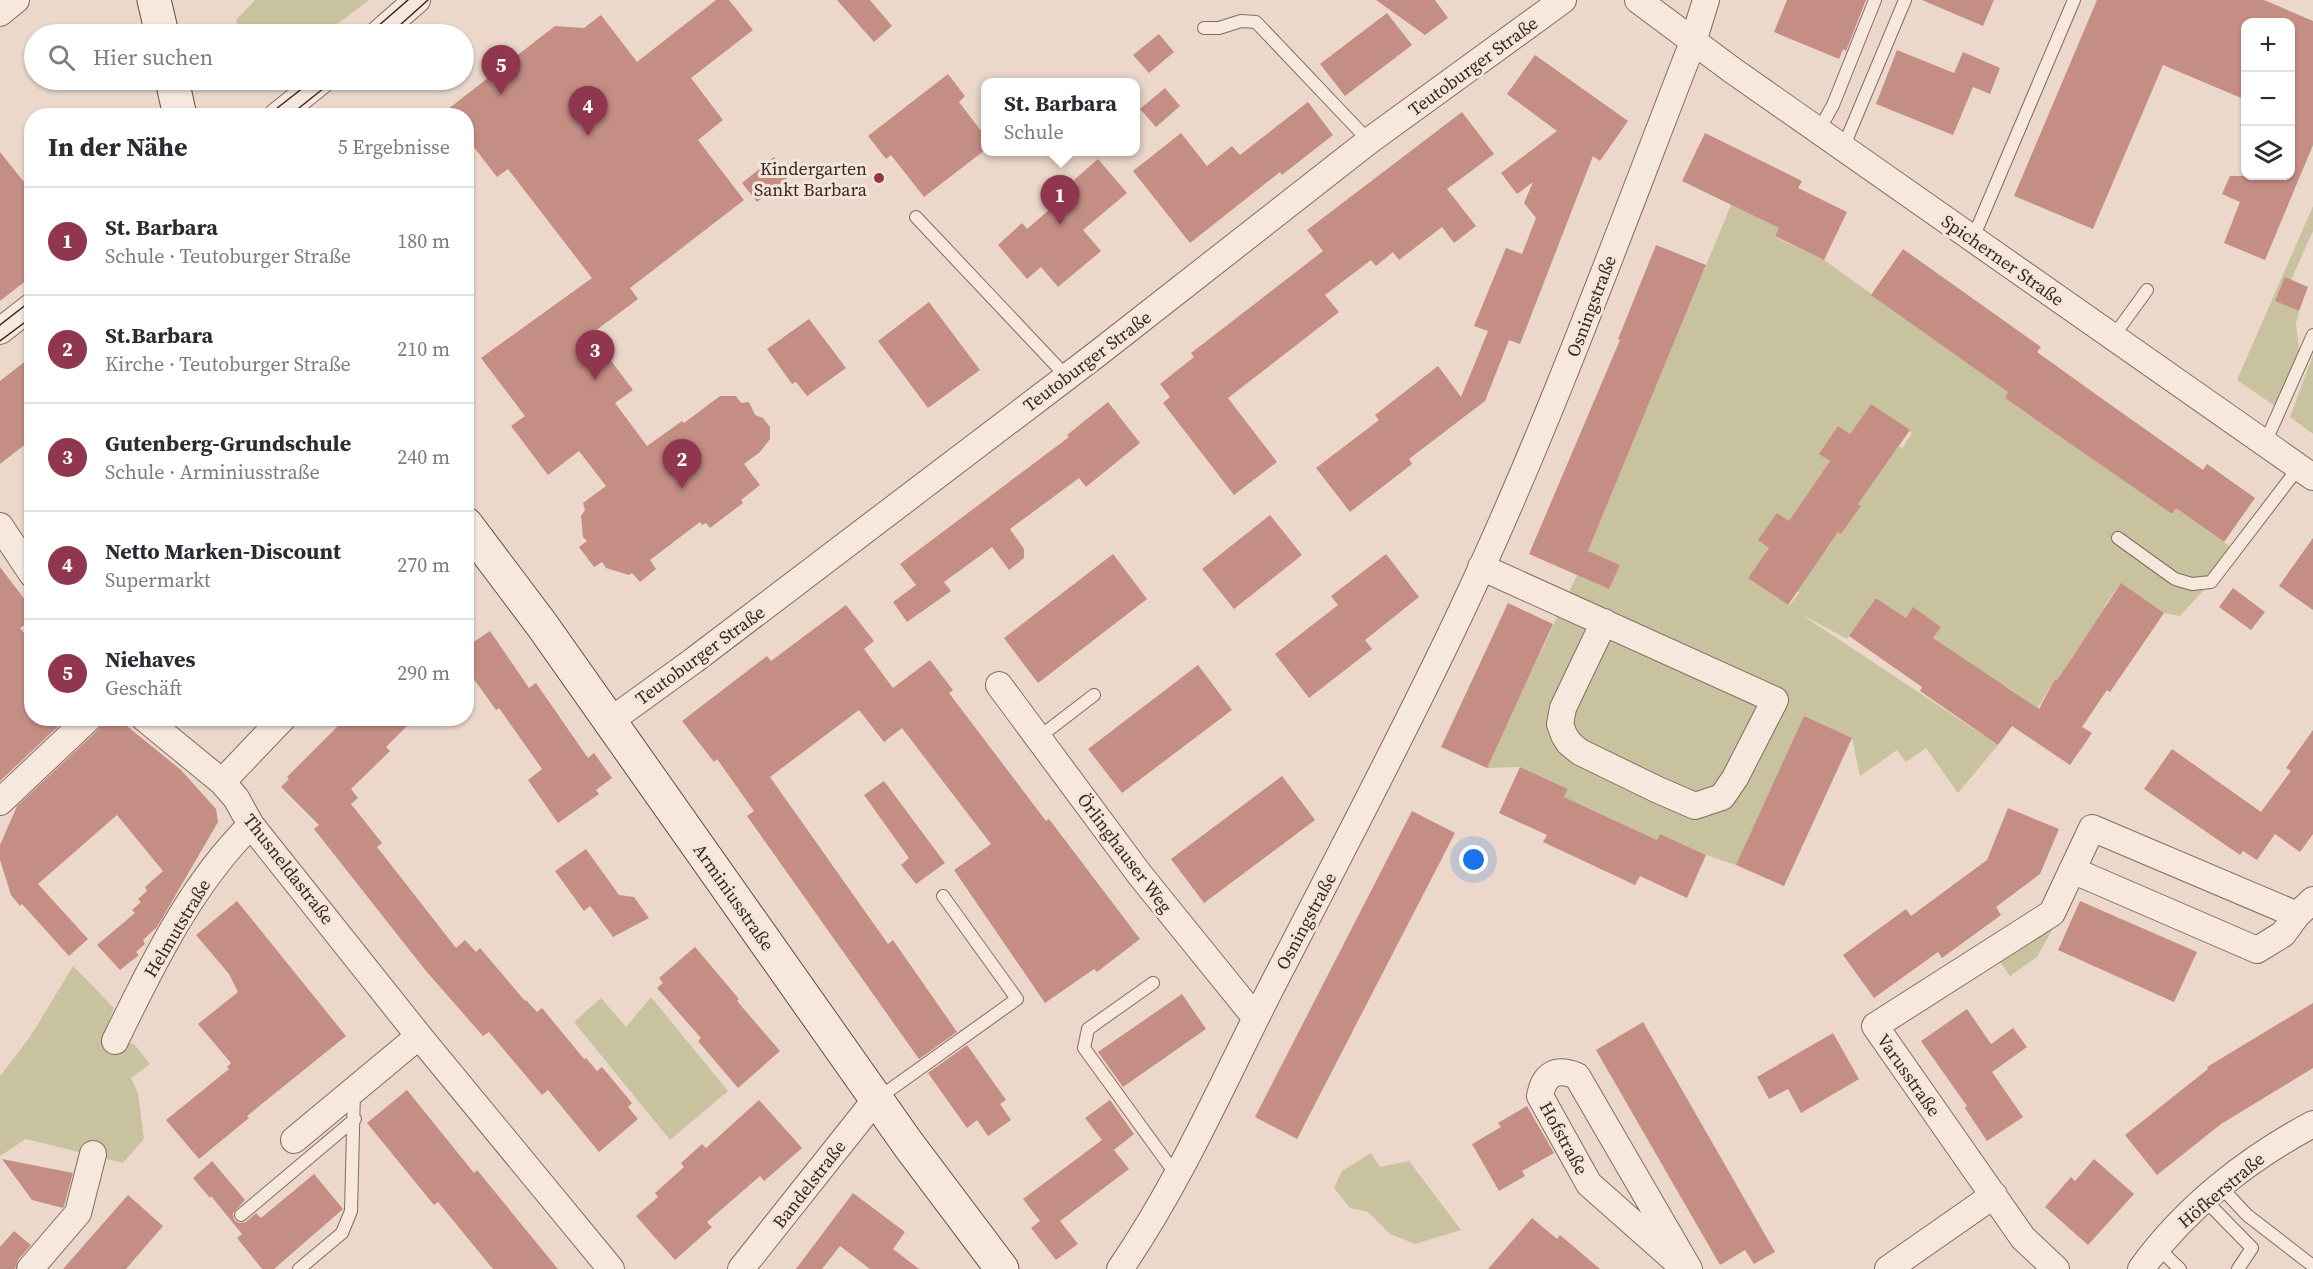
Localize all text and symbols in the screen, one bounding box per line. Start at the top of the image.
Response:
street label: Teutoburger Straße [1403,11,1543,121]
map controls [2241,18,2295,180]
button: + [2241,18,2295,72]
search box [24,24,474,90]
icon: search [45,41,78,74]
text: Hier suchen [93,42,213,72]
pin: 5 [482,46,520,95]
button: − [2241,72,2295,126]
popup [981,78,1140,156]
pin: 4 [568,86,608,136]
text: St. Barbara [1004,88,1117,118]
text: Schule [1004,118,1064,146]
button: layers [2241,126,2295,180]
text: In der Nähe [48,129,188,165]
text: 5 Ergebnisse [338,133,450,161]
place label: Kindergarten Sankt Barbara [754,156,868,202]
marker: Kindergarten Sankt Barbara [872,171,886,185]
pin: 1 [1040,176,1080,225]
street label: Spicherner Straße [1937,208,2069,312]
text: St. Barbara [105,212,218,242]
text: 1 [62,227,73,255]
text: 180 m [397,227,450,255]
text: Schule · Teutoburger Straße [105,242,351,270]
street label: Osningstraße [1560,252,1622,360]
street label: Teutoburger Straße [1018,305,1156,417]
text: St.Barbara [105,320,213,350]
pin: 3 [576,330,614,380]
text: 2 [62,335,73,363]
text: 210 m [397,335,450,363]
text: Kirche · Teutoburger Straße [105,350,351,378]
text: Gutenberg-Grundschule [105,428,351,458]
pin: 2 [662,440,702,489]
text: 3 [62,443,73,471]
text: 240 m [397,443,450,471]
text: Schule · Arminiusstraße [105,458,320,486]
text: Netto Marken-Discount [105,536,341,566]
text: 4 [62,551,73,579]
text: 270 m [397,551,450,579]
text: Supermarkt [105,566,211,594]
street label: Teutoburger Straße [630,600,770,710]
text: Niehaves [105,644,196,674]
text: 5 [62,659,73,687]
text: 290 m [397,659,450,687]
text: Geschäft [105,674,182,702]
street label: Örlinghauser Weg [1072,788,1178,918]
street label: Thusneldastraße [238,808,340,930]
street label: Arminiusstraße [688,838,780,956]
your location [1459,845,1488,874]
street label: Osningstraße [1270,868,1342,974]
street label: Helmutstraße [138,874,216,982]
street label: Varusstraße [1871,1029,1947,1121]
street label: Hofstraße [1534,1097,1594,1179]
street label: Bandelstraße [767,1135,851,1233]
street label: Höfkerstraße [2172,1146,2270,1234]

